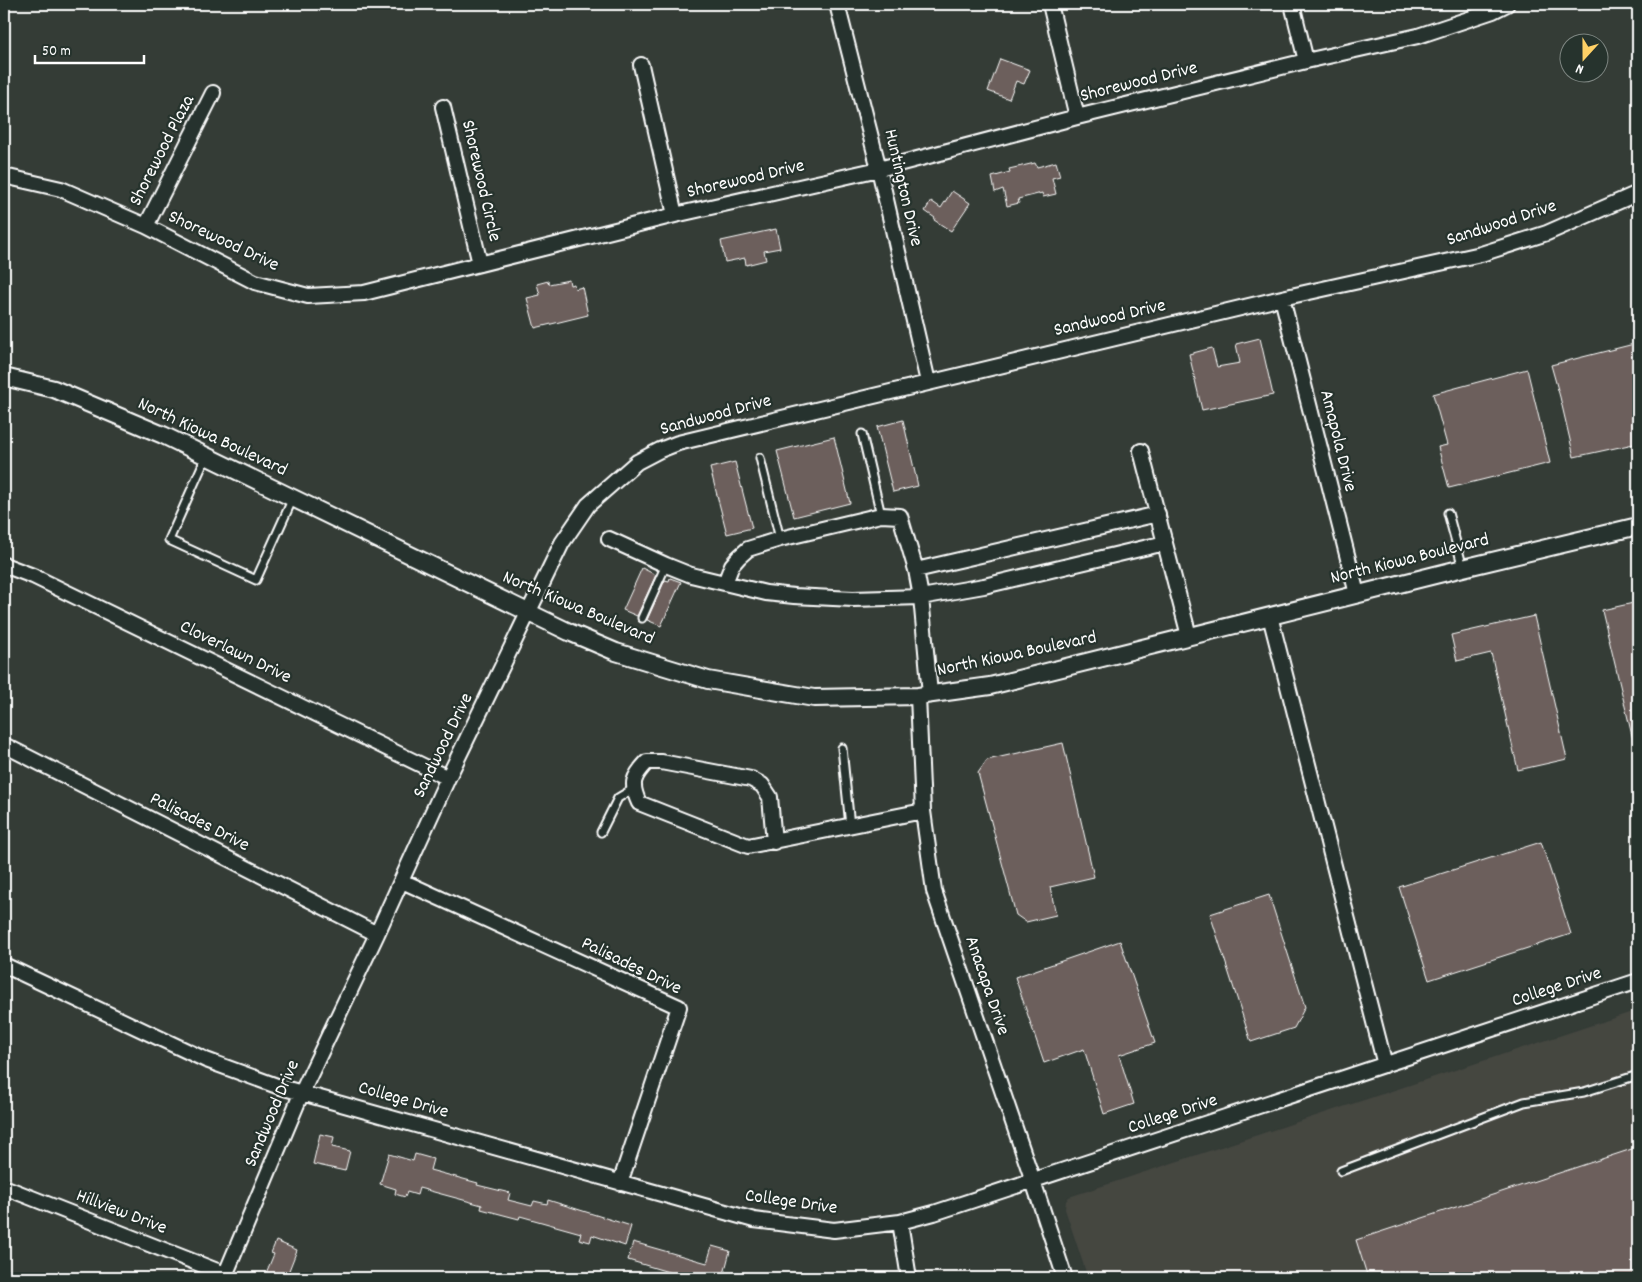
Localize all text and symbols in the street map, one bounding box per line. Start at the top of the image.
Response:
scale bar [35,32,144,64]
north arrow [1560,32,1610,82]
text: 50 m [42,41,71,63]
street label: Shorewood Drive [1078,55,1200,111]
text: N [1573,58,1587,79]
street label: Shorewood Plaza [123,90,203,211]
street label: Shorewood Circle [453,118,507,244]
street label: Huntington Drive [875,127,929,249]
street label: Shorewood Drive [685,153,807,207]
street label: Sandwood Drive [1444,194,1560,254]
street label: Shorewood Drive [163,204,283,280]
street label: Sandwood Drive [1051,293,1169,345]
street label: Amapola Drive [1311,387,1363,495]
street label: Sandwood Drive [657,388,775,444]
street label: North Kiowa Boulevard [133,391,291,485]
street label: North Kiowa Boulevard [1328,527,1492,593]
street label: North Kiowa Boulevard [498,565,658,653]
street label: Cloverlawn Drive [175,614,295,692]
street label: North Kiowa Boulevard [935,625,1099,685]
street label: Sandwood Drive [407,689,481,803]
street label: Palisades Drive [144,786,254,860]
street label: Palisades Drive [576,931,686,1003]
street label: Anacapa Drive [956,933,1016,1039]
street label: College Drive [1509,961,1605,1015]
street label: Sandwood Drive [238,1056,308,1172]
street label: College Drive [355,1075,451,1127]
street label: College Drive [1125,1088,1221,1142]
street label: Hillview Drive [72,1183,170,1243]
street label: College Drive [743,1183,839,1223]

